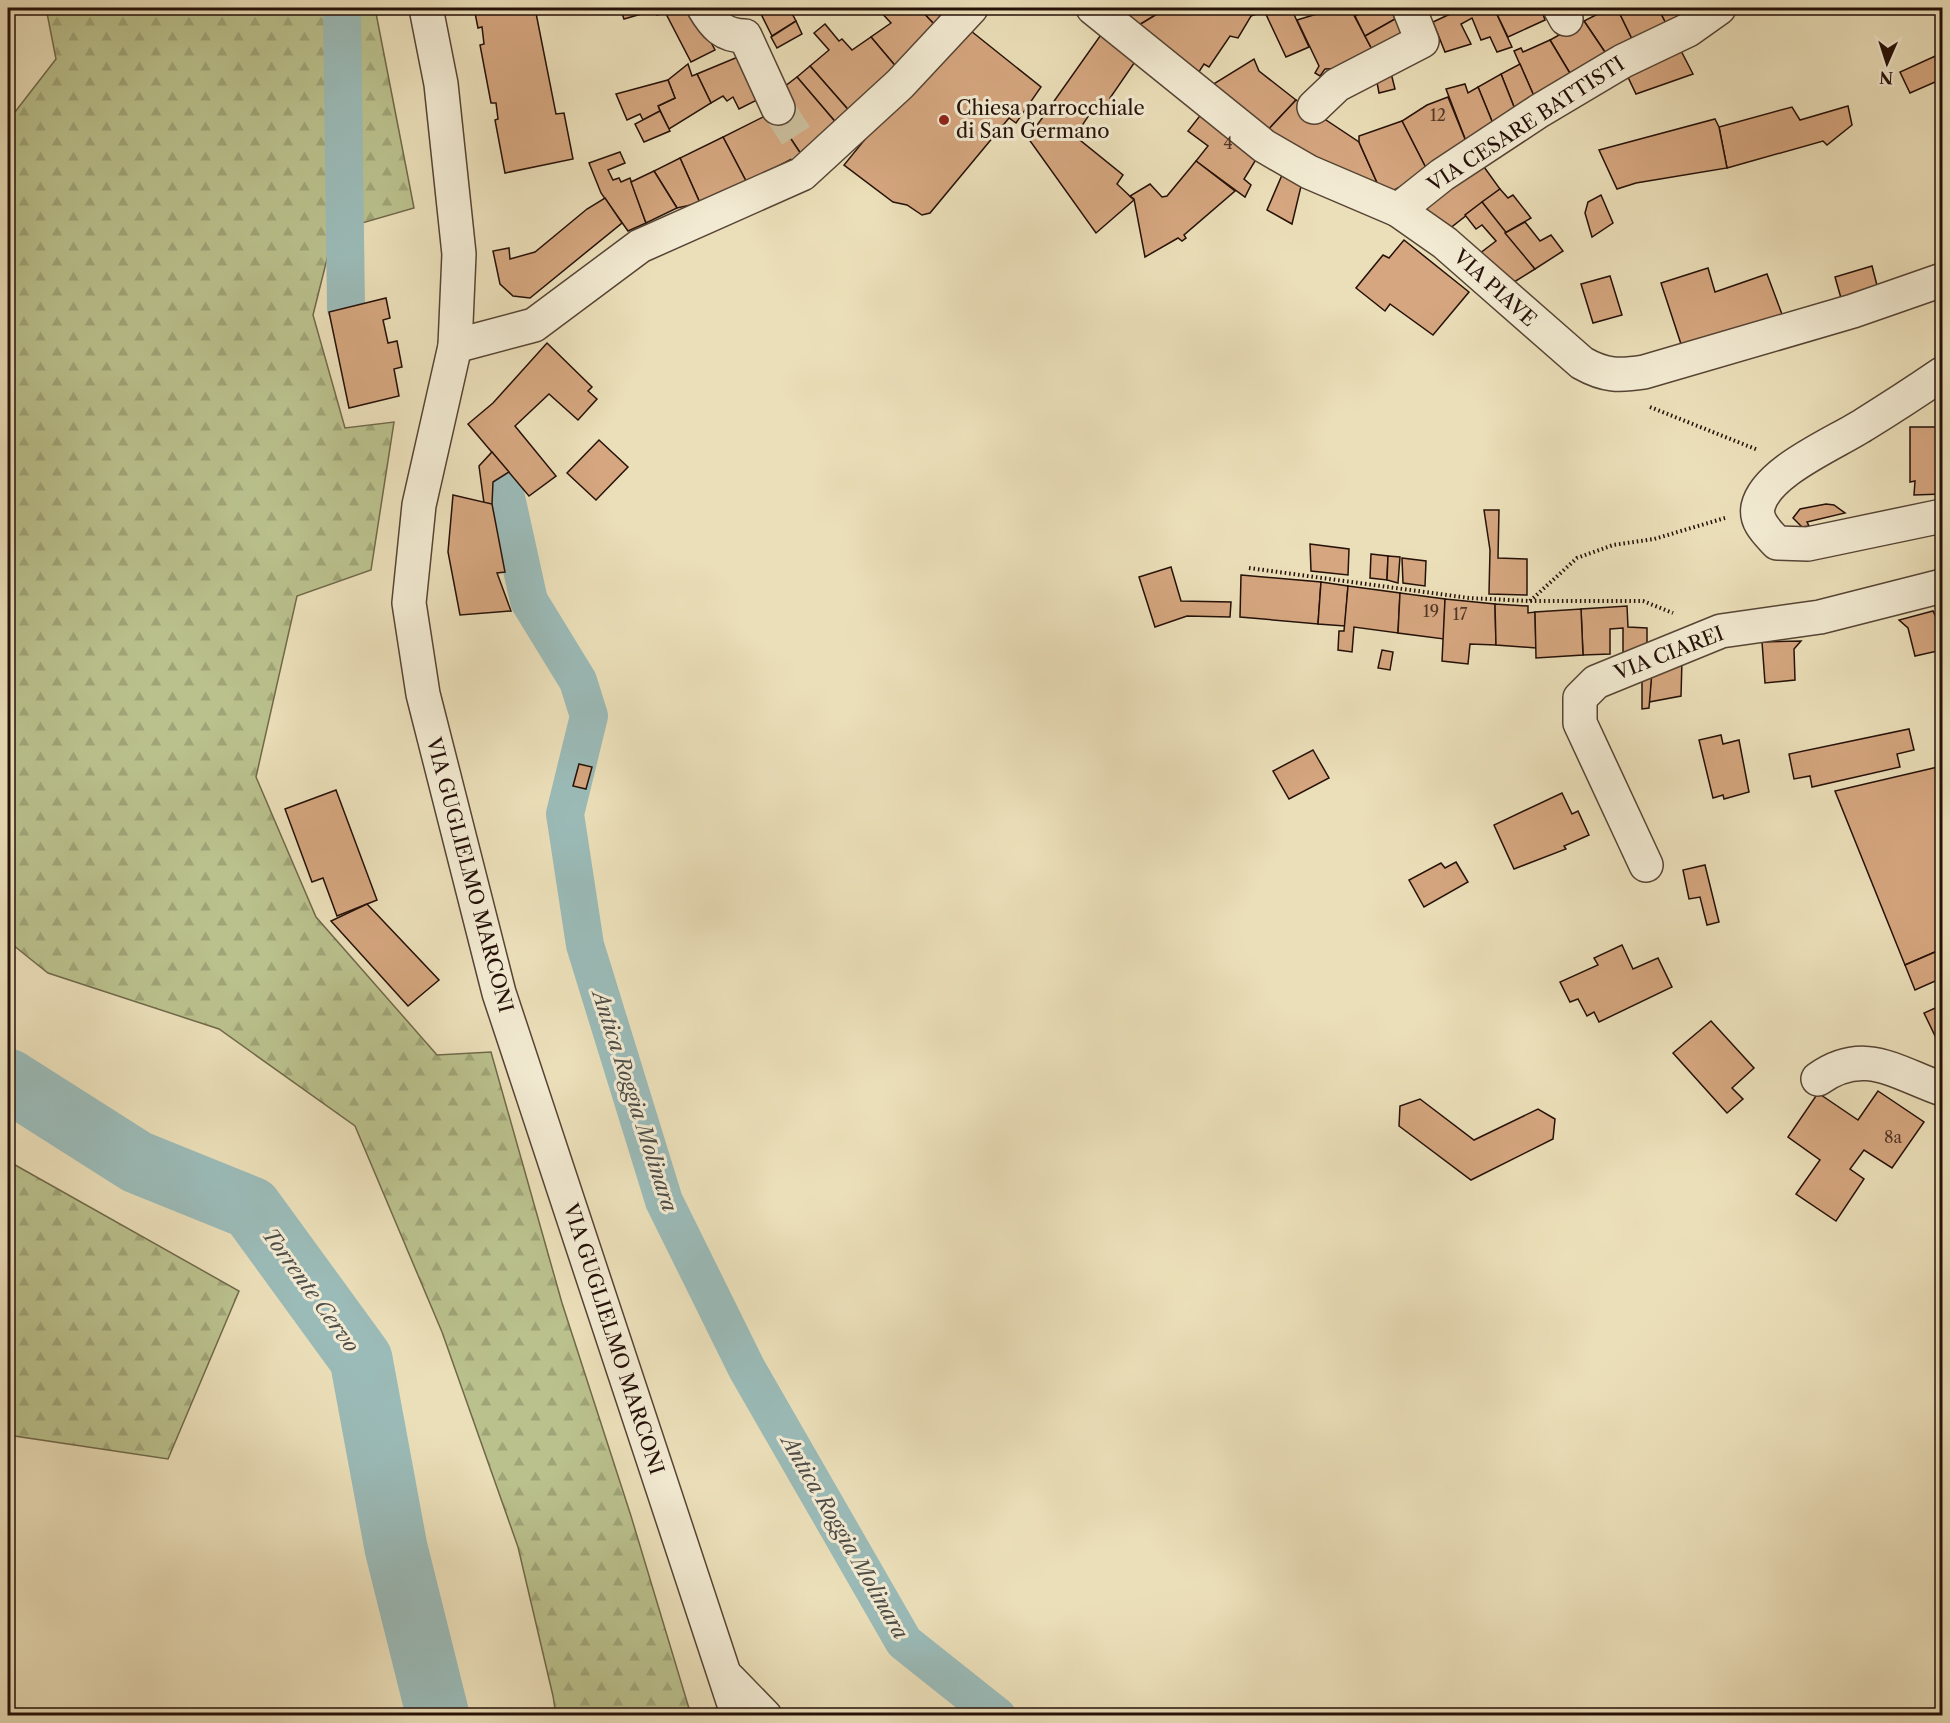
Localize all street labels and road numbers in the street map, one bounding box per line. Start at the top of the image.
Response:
street label: VIA CESARE BATTISTI [1422,51,1629,197]
street label: VIA PIAVE [1448,244,1541,332]
street label: VIA CIAREI [1610,621,1727,685]
street label: VIA GUGLIELMO MARCONI [421,734,518,1015]
street label: VIA GUGLIELMO MARCONI [558,1199,669,1478]

